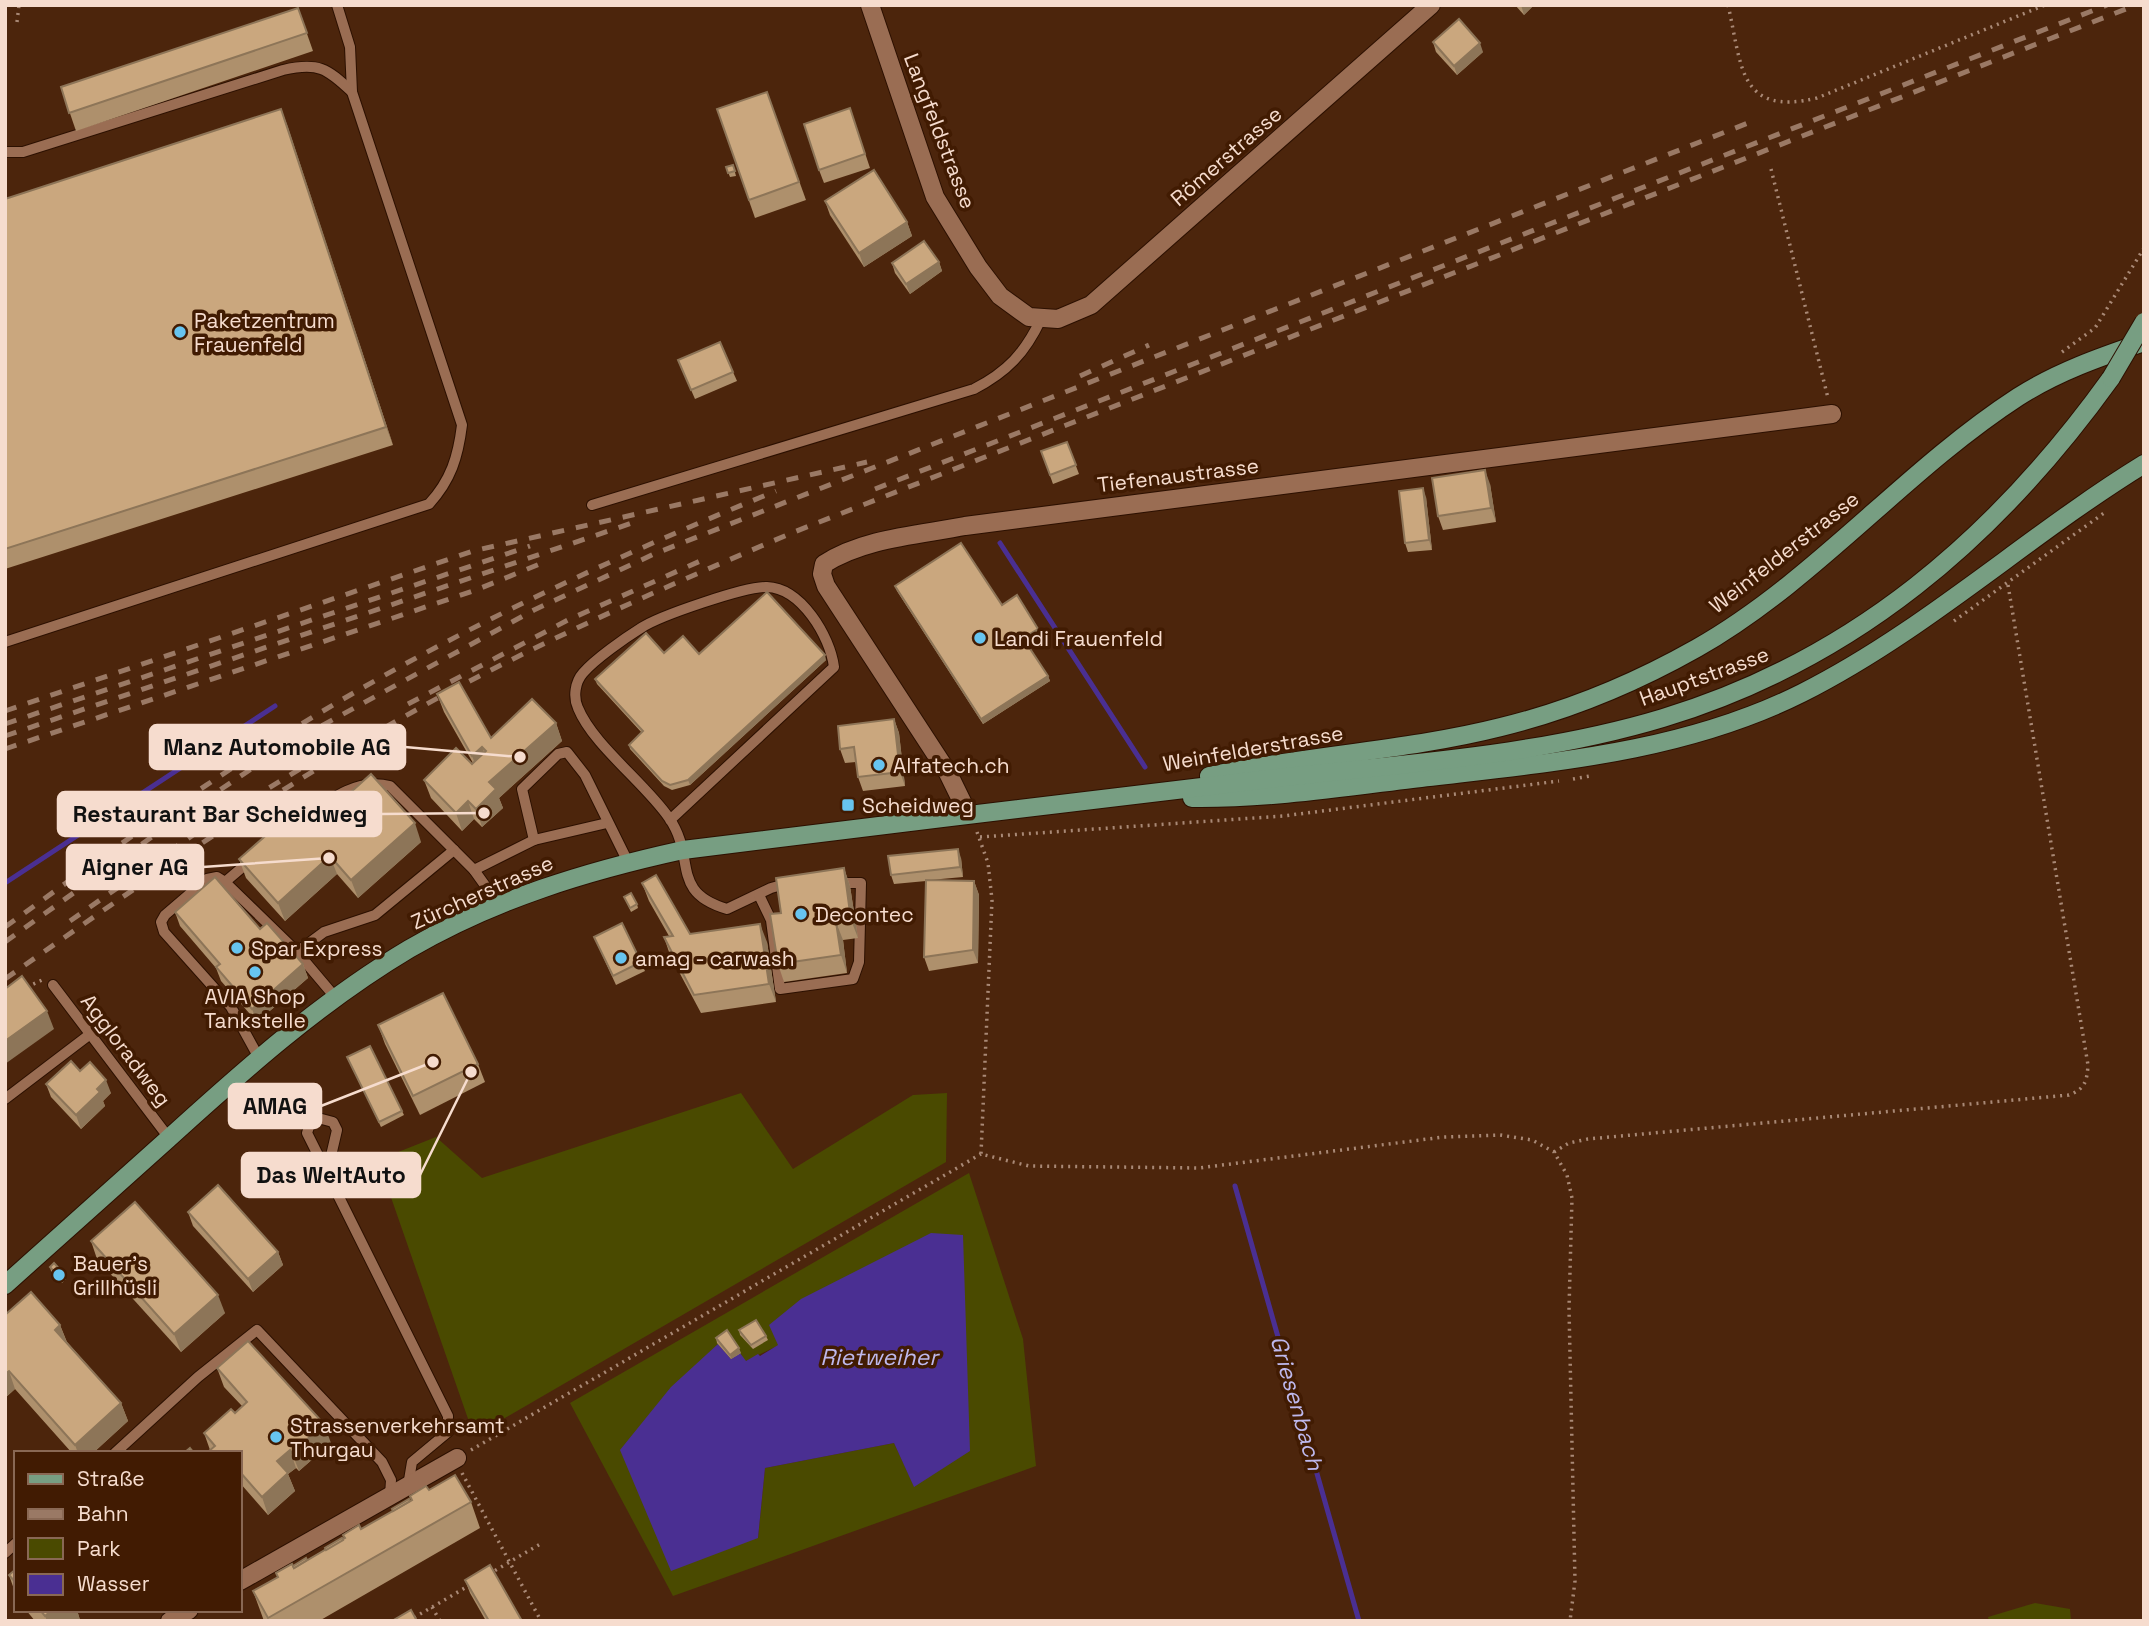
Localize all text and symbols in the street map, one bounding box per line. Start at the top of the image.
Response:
street label: Langfeldstrasse [898,49,982,213]
street label: Römerstrasse [1165,100,1287,212]
place label: Paketzentrum Frauenfeld [194,307,335,358]
marker: Paketzentrum Frauenfeld [172,324,188,340]
street label: Tiefenaustrasse [1096,452,1260,498]
street label: Weinfelderstrasse [1704,485,1864,619]
place label: Landi Frauenfeld [994,625,1163,652]
marker: Landi Frauenfeld [972,630,988,646]
street label: Hauptstrasse [1636,640,1772,712]
street label: Weinfelderstrasse [1161,719,1345,777]
callout: Manz Automobile AG [150,725,405,769]
text: Manz Automobile AG [163,732,391,762]
place label: Alfatech.ch [893,752,1010,779]
marker: Alfatech.ch [871,757,887,773]
callout: Restaurant Bar Scheidweg [58,792,381,836]
place label: Scheidweg [862,792,974,819]
marker: Scheidweg [840,797,856,813]
text: Restaurant Bar Scheidweg [73,799,367,829]
callout: Aigner AG [67,845,203,889]
street label: Zürcherstrasse [407,849,557,935]
text: Aigner AG [81,852,189,882]
place label: Decontec [815,901,914,928]
marker: Decontec [793,906,809,922]
place label: Spar Express [251,935,383,962]
marker: Spar Express [229,940,245,956]
place label: amag - carwash [635,945,795,972]
marker: amag - carwash [613,950,629,966]
marker: AVIA Shop Tankstelle [247,964,263,980]
place label: AVIA Shop Tankstelle [204,983,306,1034]
street label: Aggloradweg [75,988,177,1112]
callout: AMAG [229,1084,321,1128]
text: AMAG [243,1091,307,1121]
callout: Das WeltAuto [242,1153,420,1197]
text: Das WeltAuto [256,1160,406,1190]
place label: Bauer's Grillhüsli [73,1250,157,1301]
marker: Bauer's Grillhüsli [51,1267,67,1283]
water label: Griesenbach [1263,1332,1331,1475]
water label: Rietweiher [820,1342,940,1372]
place label: Strassenverkehrsamt Thurgau [290,1412,505,1463]
marker: Strassenverkehrsamt Thurgau [268,1429,284,1445]
legend [14,1451,242,1612]
text: Straße [77,1465,145,1492]
text: Bahn [77,1500,129,1527]
text: Park [77,1535,121,1562]
text: Wasser [77,1570,150,1597]

